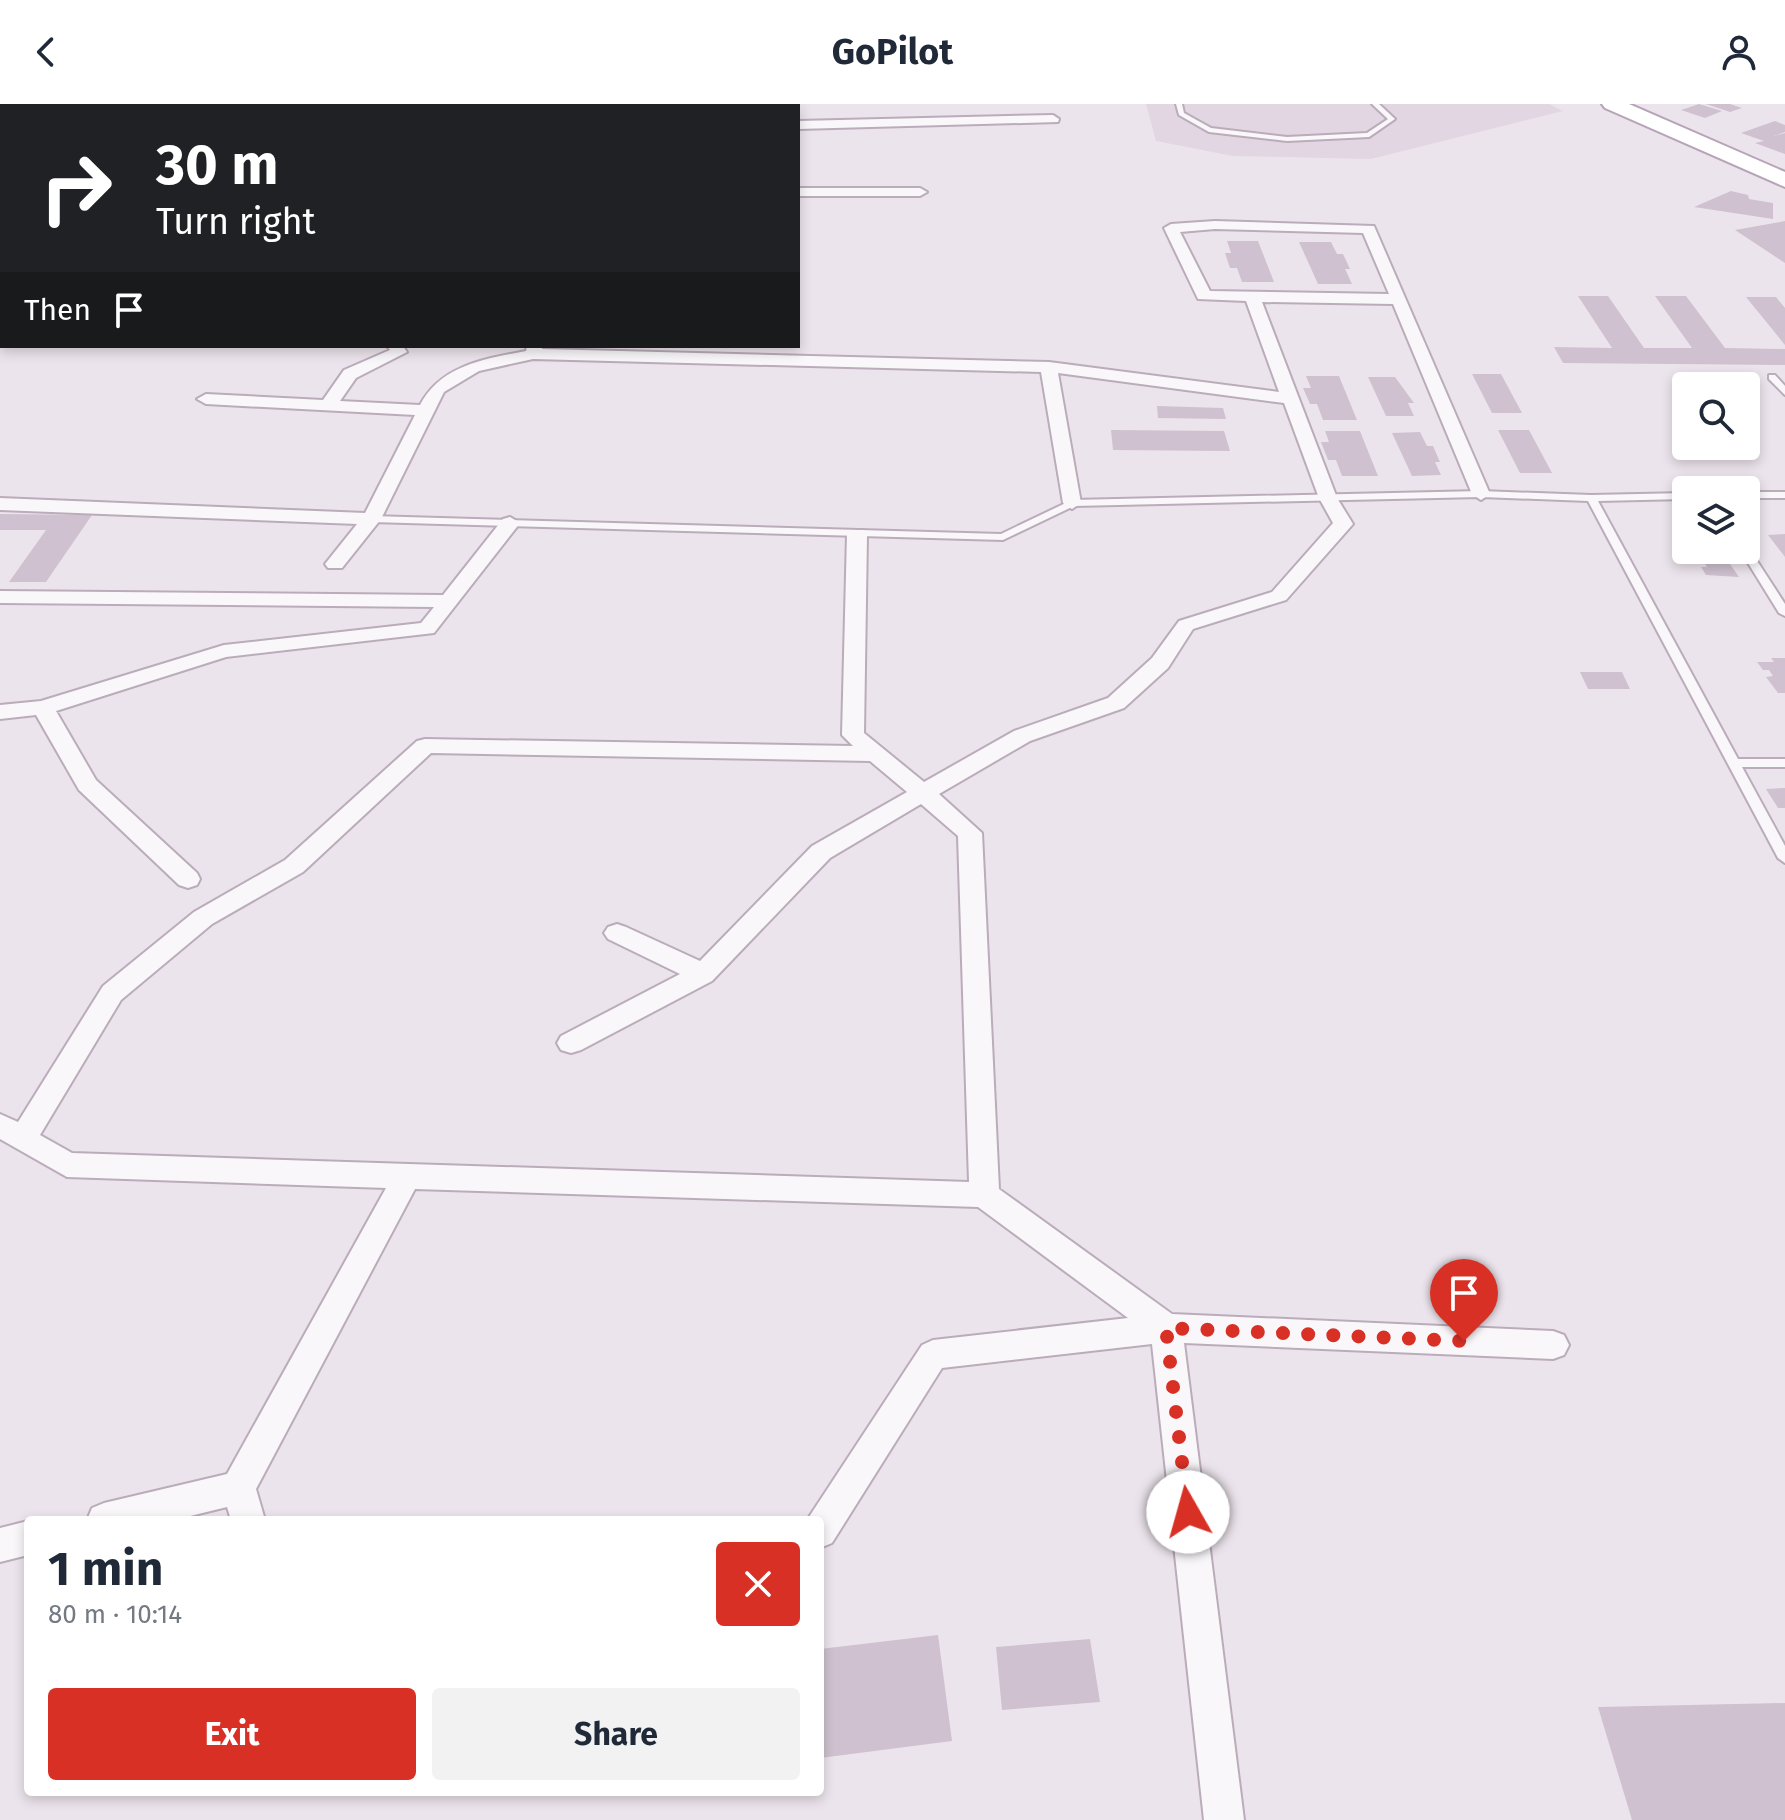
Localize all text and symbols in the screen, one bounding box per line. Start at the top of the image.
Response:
icon: back [24,30,68,74]
text: GoPilot [832,30,953,74]
icon: person [1717,30,1761,74]
text: 30 m [156,132,278,199]
icon: right [24,136,128,240]
text: Turn right [156,200,316,244]
icon: arrive [107,288,151,332]
text: Then [24,292,91,328]
map controls [1672,372,1760,564]
button: search [1672,372,1760,460]
button: layers [1672,476,1760,564]
pin [1430,1259,1498,1341]
icon: arrive [1442,1271,1486,1315]
position arrow [1146,1470,1230,1554]
text: 1 min [48,1540,163,1598]
button: close [716,1542,800,1626]
text: 80 m · 10:14 [48,1599,182,1630]
button: Exit [48,1688,416,1780]
button: Share [432,1688,800,1780]

